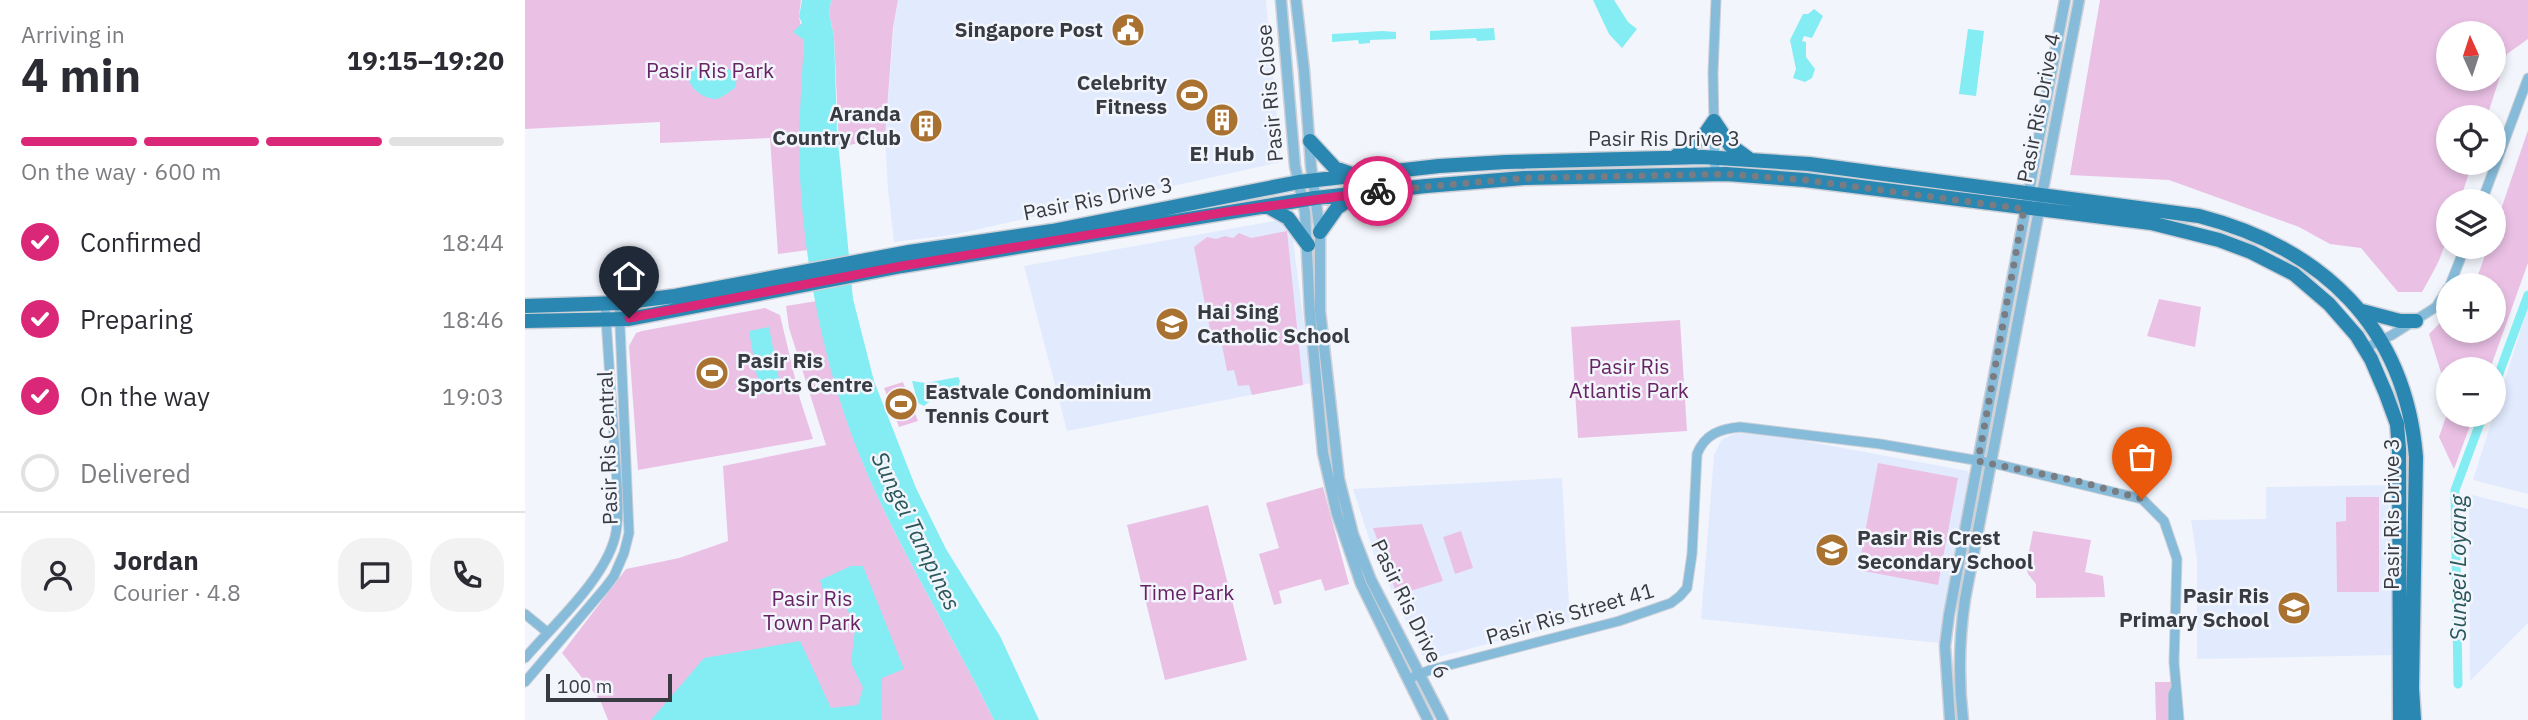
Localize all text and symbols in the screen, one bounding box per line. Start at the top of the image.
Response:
public building icon: Singapore Post [1109,11,1147,49]
place label: Singapore Post [954,15,1103,43]
text: Arriving in [21,19,125,49]
north arrow [2436,21,2506,91]
map controls [2436,21,2506,427]
street label: Pasir Ris Close [1249,23,1289,163]
street label: Pasir Ris Drive 4 [2010,31,2066,185]
text: 19:15–19:20 [347,43,504,77]
text: 4 min [21,45,141,105]
park label: Pasir Ris Park [646,56,774,84]
place label: Celebrity Fitness [1077,68,1168,120]
sports icon: Celebrity Fitness [1173,76,1211,114]
place label: Aranda Country Club [772,99,901,151]
building icon: E! Hub [1203,101,1241,139]
button: locate [2436,105,2506,175]
building icon: Aranda Country Club [907,107,945,145]
street label: Pasir Ris Drive 3 [1588,124,1740,152]
place label: E! Hub [1190,139,1254,167]
text: On the way · 600 m [21,156,221,186]
courier [1343,156,1413,226]
street label: Pasir Ris Drive 3 [1021,170,1175,226]
icon: bike [1359,172,1397,210]
button: layers [2436,189,2506,259]
icon: check [21,223,59,261]
text: Confirmed [80,225,202,259]
text: 18:44 [442,227,504,257]
pin [599,246,659,318]
icon: home [610,257,648,295]
button: + [2436,273,2506,343]
place label: Hai Sing Catholic School [1197,297,1350,349]
icon: check [21,300,59,338]
text: Preparing [80,302,193,336]
text: 18:46 [442,304,504,334]
school or university icon: Hai Sing Catholic School [1153,305,1191,343]
place label: Pasir Ris Sports Centre [737,346,873,398]
park label: Pasir Ris Atlantis Park [1569,352,1689,404]
sports icon: Pasir Ris Sports Centre [693,354,731,392]
button: − [2436,357,2506,427]
street label: Pasir Ris Central [590,370,624,526]
icon: check [21,377,59,415]
place label: Eastvale Condominium Tennis Court [925,377,1152,429]
text: On the way [80,379,210,413]
text: 19:03 [442,381,504,411]
sports icon: Eastvale Condominium Tennis Court [882,385,920,423]
pin [2112,427,2172,499]
icon: bag [2123,438,2161,476]
street label: Pasir Ris Drive 3 [2377,438,2405,590]
water label: Sungei Tampines [865,446,968,615]
text: Delivered [80,456,191,490]
water label: Sungei Loyang [2442,494,2472,641]
place label: Pasir Ris Crest Secondary School [1857,523,2033,575]
school or university icon: Pasir Ris Crest Secondary School [1813,531,1851,569]
street label: Pasir Ris Drive 6 [1365,534,1457,683]
button: person [21,538,95,612]
button: chat [338,538,412,612]
button: phone [430,538,504,612]
text: Jordan [113,543,199,577]
street label: Pasir Ris Street 41 [1482,576,1657,650]
text: Courier · 4.8 [113,577,241,607]
park label: Time Park [1140,578,1234,606]
place label: Pasir Ris Primary School [2119,581,2269,633]
park label: Pasir Ris Town Park [763,584,861,636]
school or university icon: Pasir Ris Primary School [2275,589,2313,627]
scale bar [546,671,672,703]
text: 100 m [557,674,612,698]

